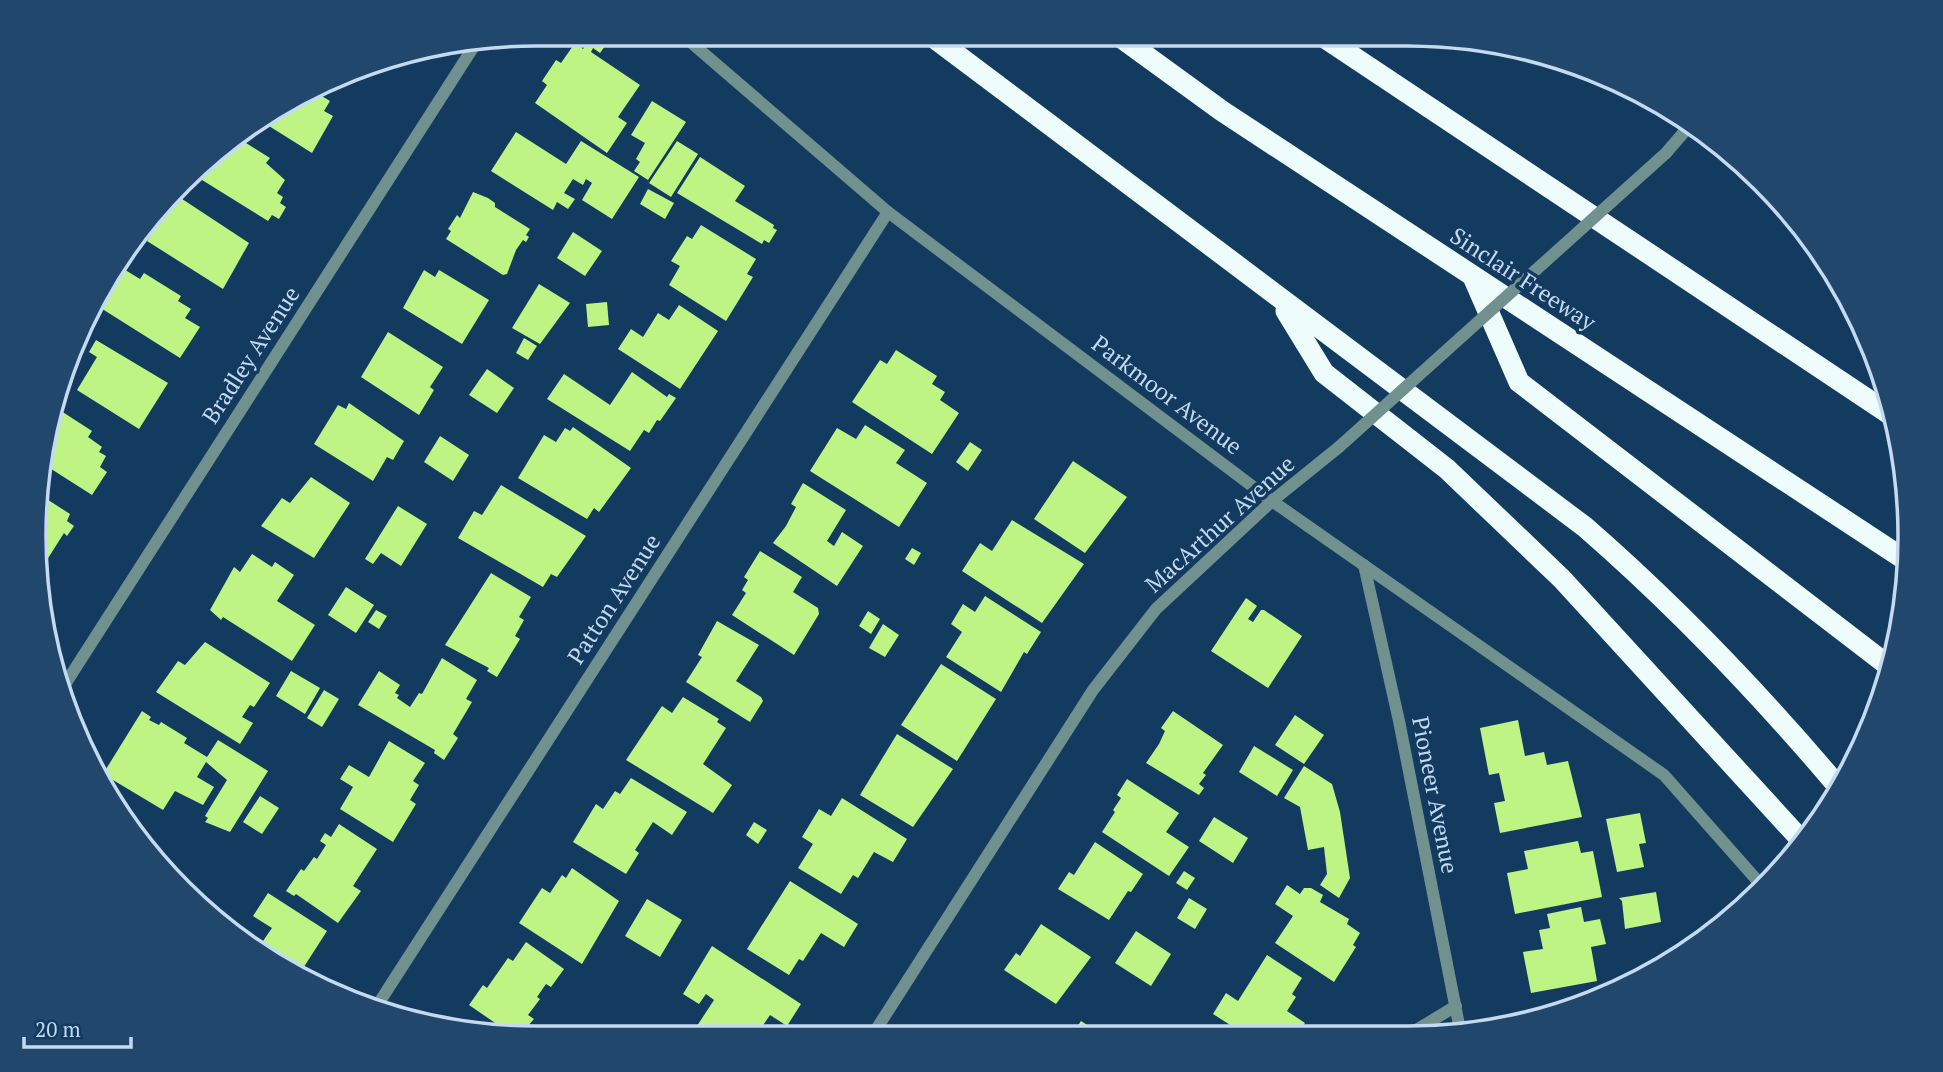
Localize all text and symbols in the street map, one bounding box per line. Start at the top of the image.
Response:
street label: Sinclair Freeway [1444,220,1602,338]
street label: Bradley Avenue [195,280,306,429]
street label: Parkmoor Avenue [1086,328,1249,461]
street label: MacArthur Avenue [1138,448,1301,599]
street label: Patton Avenue [560,528,667,670]
street label: Pioneer Avenue [1405,714,1466,876]
scale bar [24,1006,131,1050]
text: 20 m [35,1015,81,1043]

